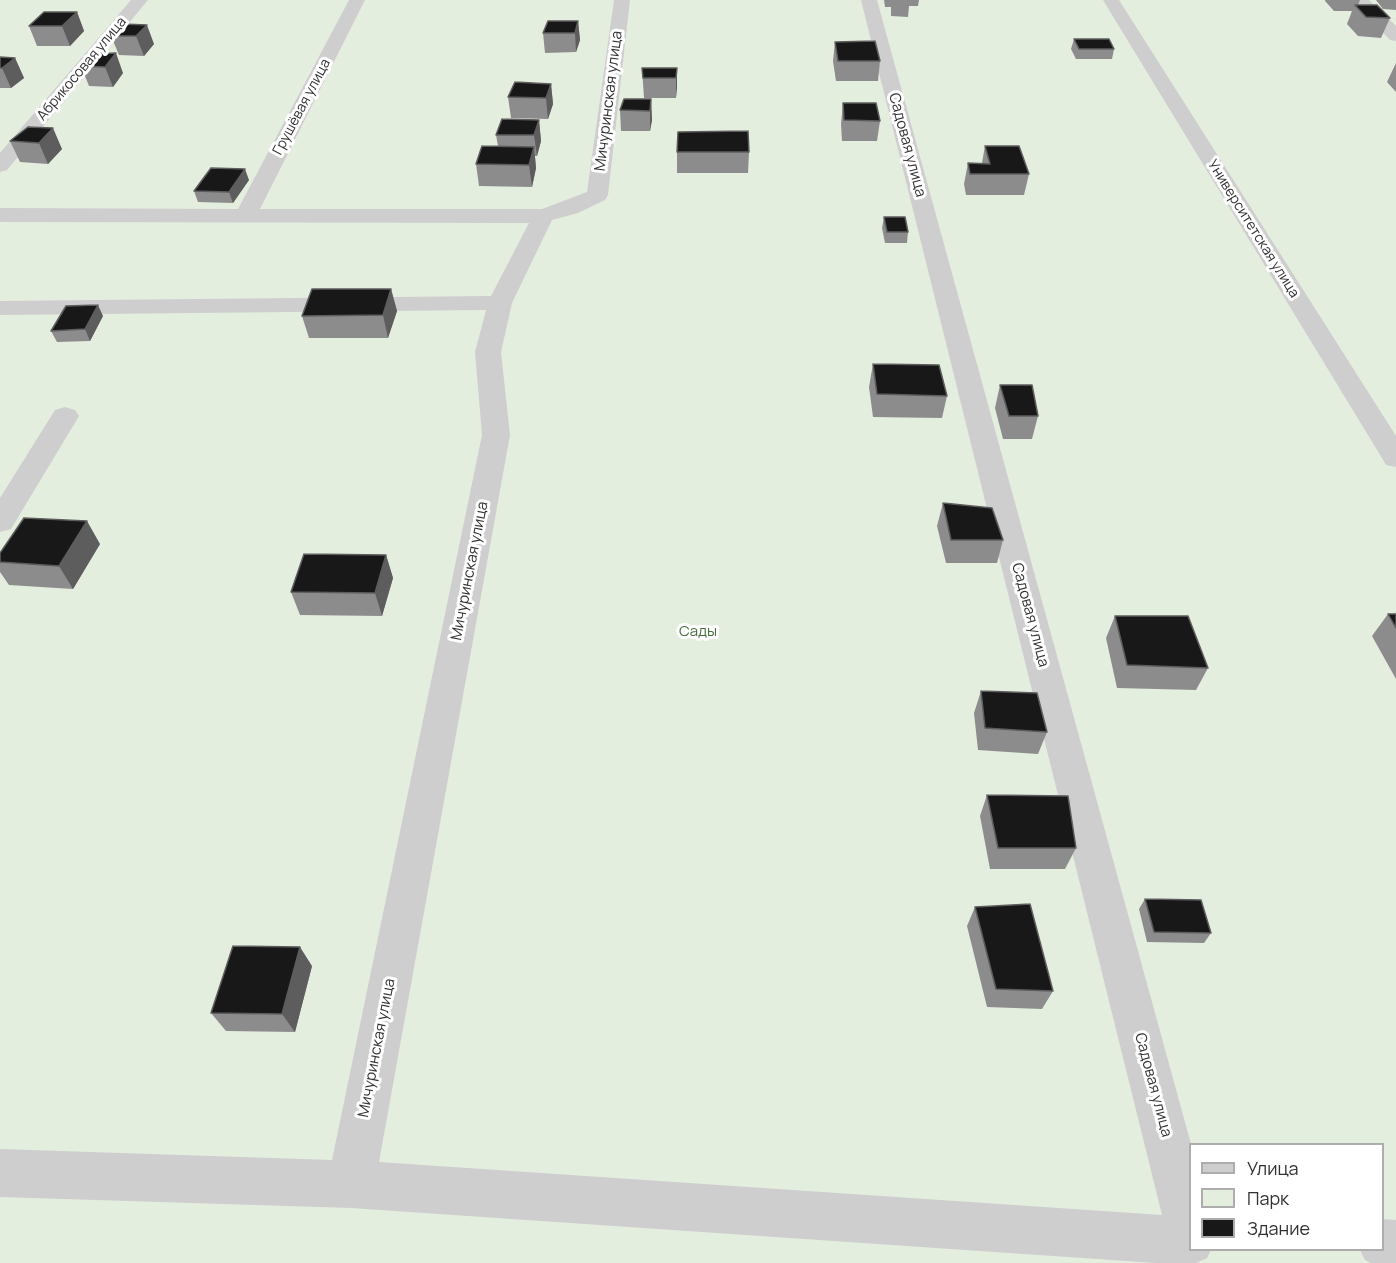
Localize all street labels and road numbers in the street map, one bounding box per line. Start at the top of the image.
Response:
street label: Абрикосовая улица [34,14,130,124]
street label: Мичуринская улица [591,30,627,172]
street label: Грушёвая улица [270,56,334,158]
street label: Садовая улица [884,91,930,199]
street label: Университетская улица [1204,157,1302,301]
street label: Мичуринская улица [448,500,492,642]
street label: Садовая улица [1007,561,1053,669]
street label: Мичуринская улица [355,977,399,1119]
street label: Садовая улица [1130,1031,1176,1139]

